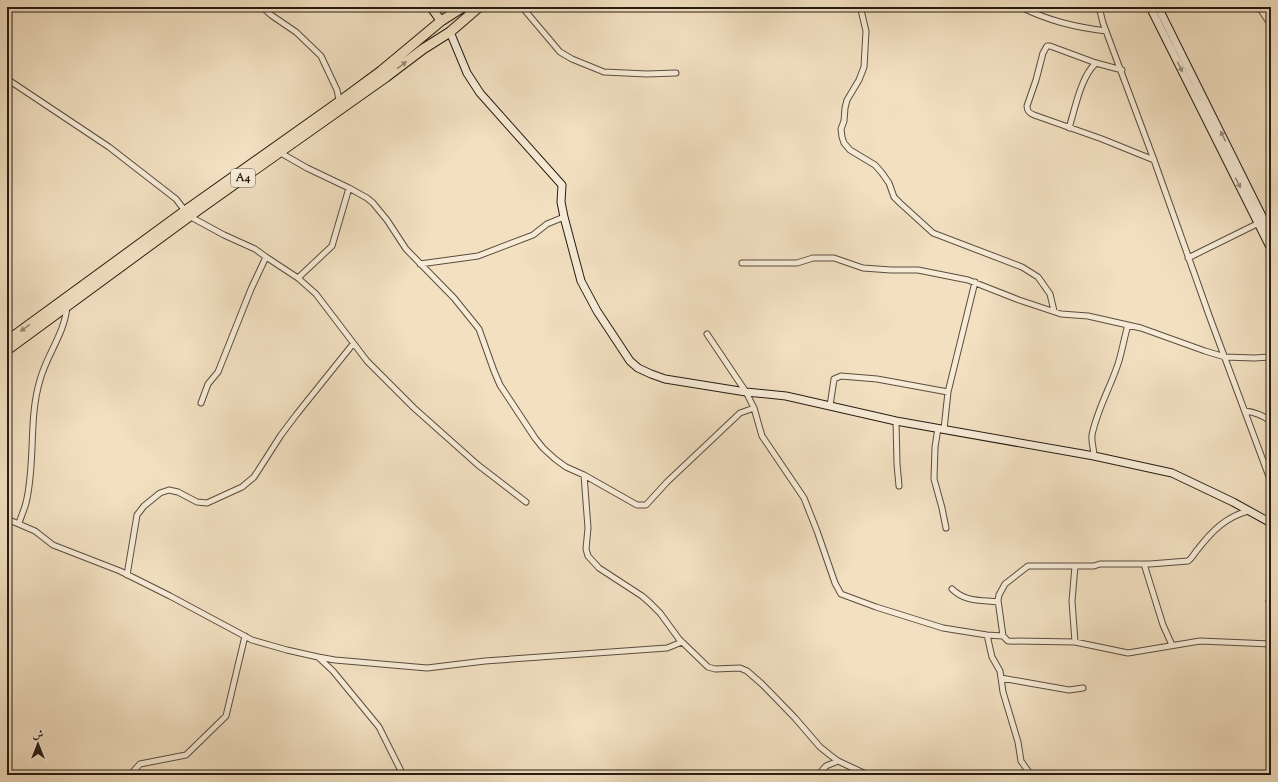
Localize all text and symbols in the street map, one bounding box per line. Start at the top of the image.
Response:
one-way arrow [397,61,408,70]
one-way arrow [1177,61,1183,72]
one-way arrow [1220,130,1226,142]
road number: A4 [231,169,255,187]
one-way arrow [1235,178,1241,189]
one-way arrow [20,324,30,332]
north arrow [18,724,58,764]
text: ش [33,727,44,743]

